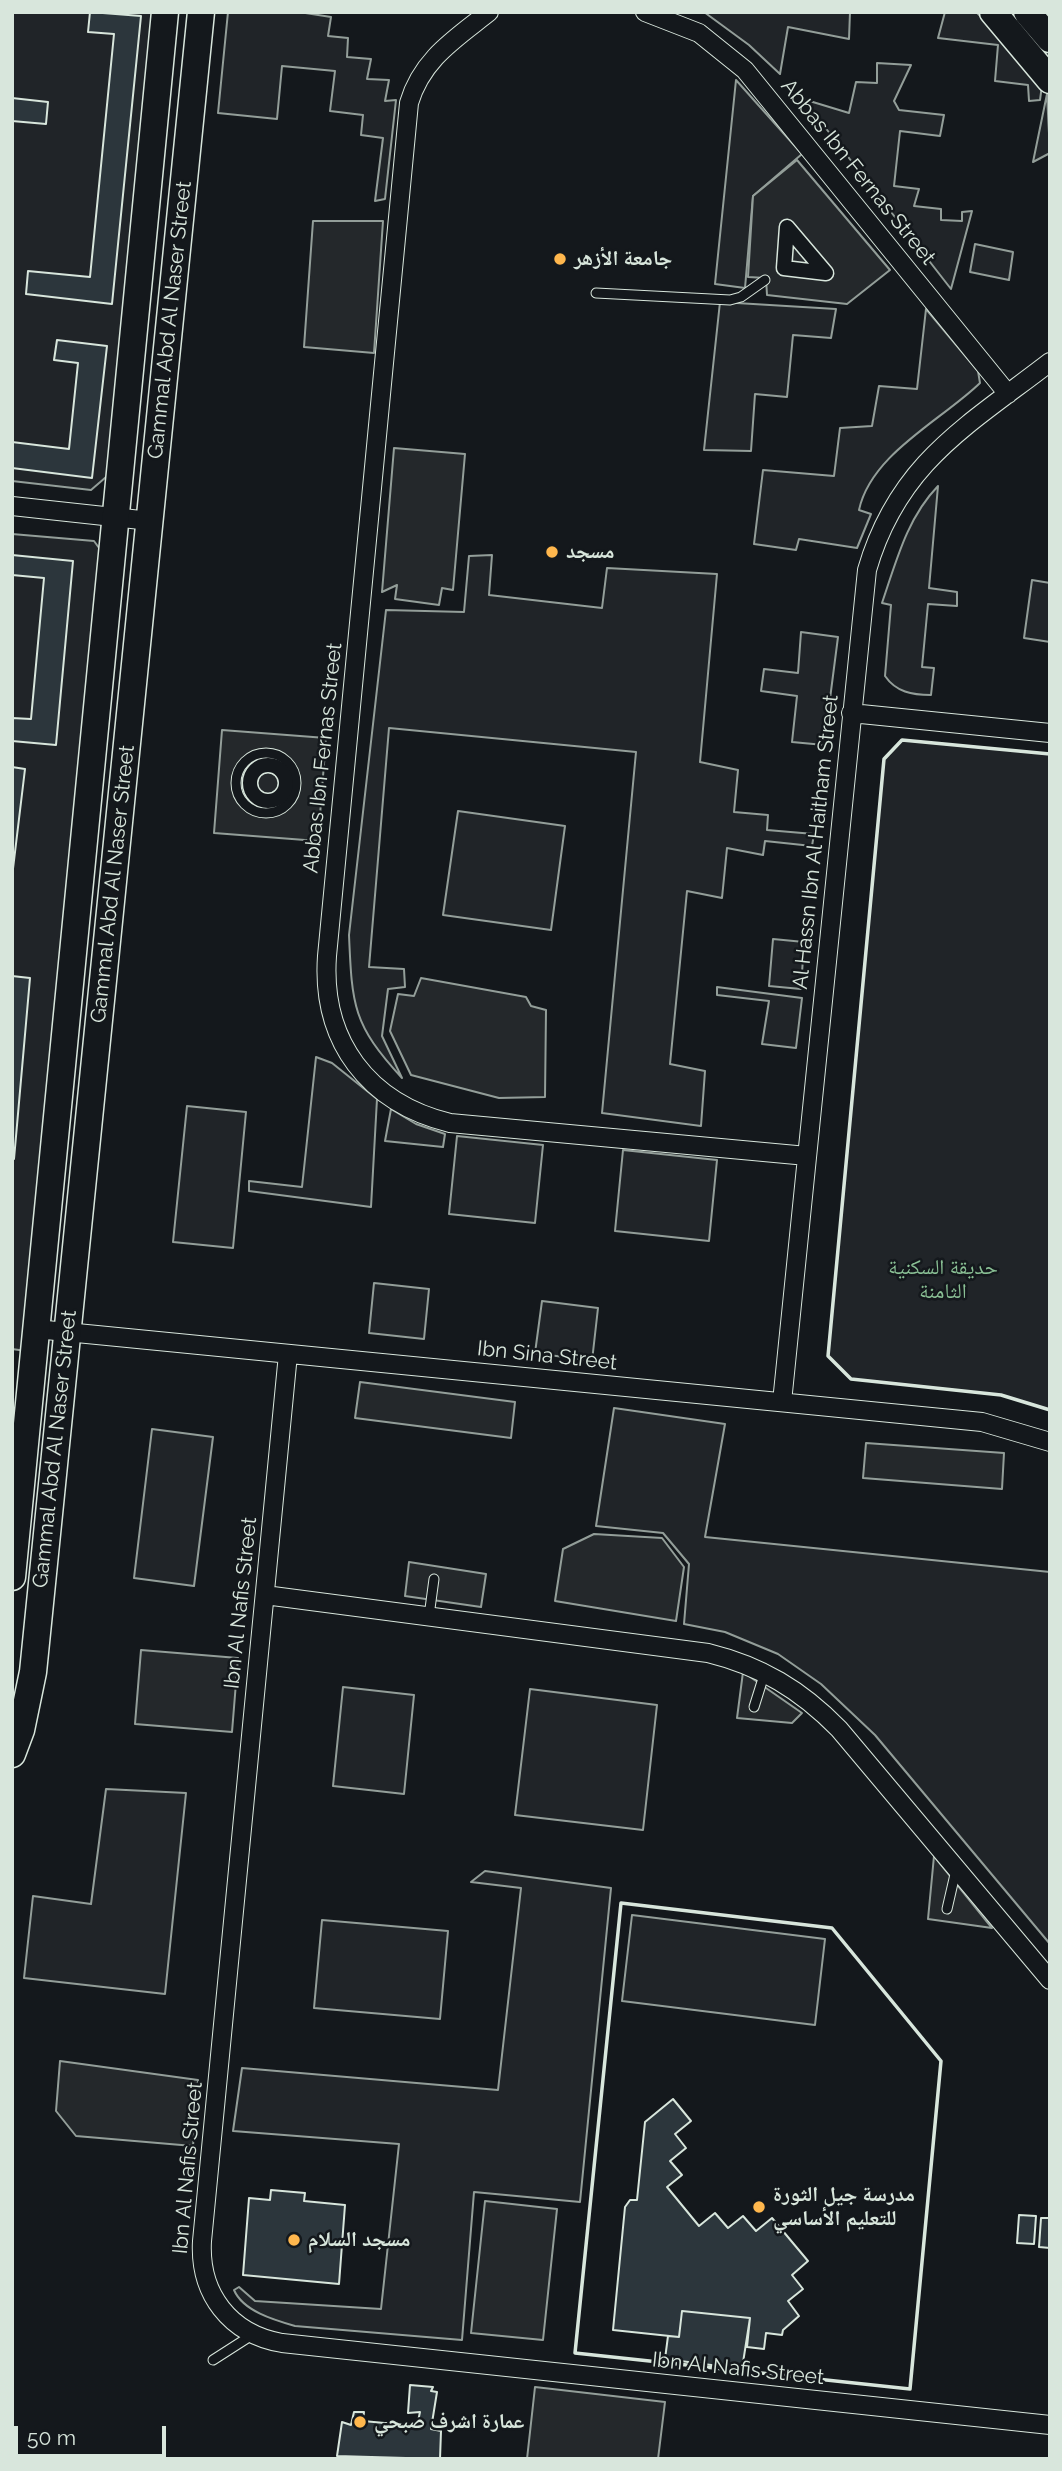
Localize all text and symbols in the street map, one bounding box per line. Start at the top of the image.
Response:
street label: Abbas Ibn Fernas Street [775,74,941,270]
street label: Gammal Abd Al Naser Street [143,180,197,460]
place label: جامعة الأزهر [574,246,672,272]
marker: جامعة الأزهر [552,251,568,267]
place label: مسجد [566,539,615,565]
marker: مسجد [544,544,560,560]
street label: Abbas Ibn Fernas Street [298,642,348,874]
street label: Al Hassn Ibn Al Haitham Street [788,693,844,991]
street label: Gammal Abd Al Naser Street [86,744,140,1024]
park label: حديقة السكنية الثامنة [888,1255,998,1305]
street label: Gammal Abd Al Naser Street [28,1309,82,1589]
street label: Ibn Sina Street [476,1336,618,1376]
street label: Ibn Al Nafis Street [219,1516,263,1690]
street label: Ibn Al Nafis Street [168,2081,208,2255]
place label: مدرسة جيل الثورة للتعليم الأساسي [773,2182,915,2232]
marker: مدرسة جيل الثورة للتعليم الأساسي [751,2199,767,2215]
place label: مسجد السلام [308,2227,411,2253]
marker: مسجد السلام [286,2232,302,2248]
street label: Ibn Al Nafis Street [651,2347,825,2391]
place label: عمارة اشرف صبحي [374,2409,524,2435]
scale bar [18,2412,170,2456]
marker: عمارة اشرف صبحي [352,2414,368,2430]
text: 50 m [27,2425,76,2450]

